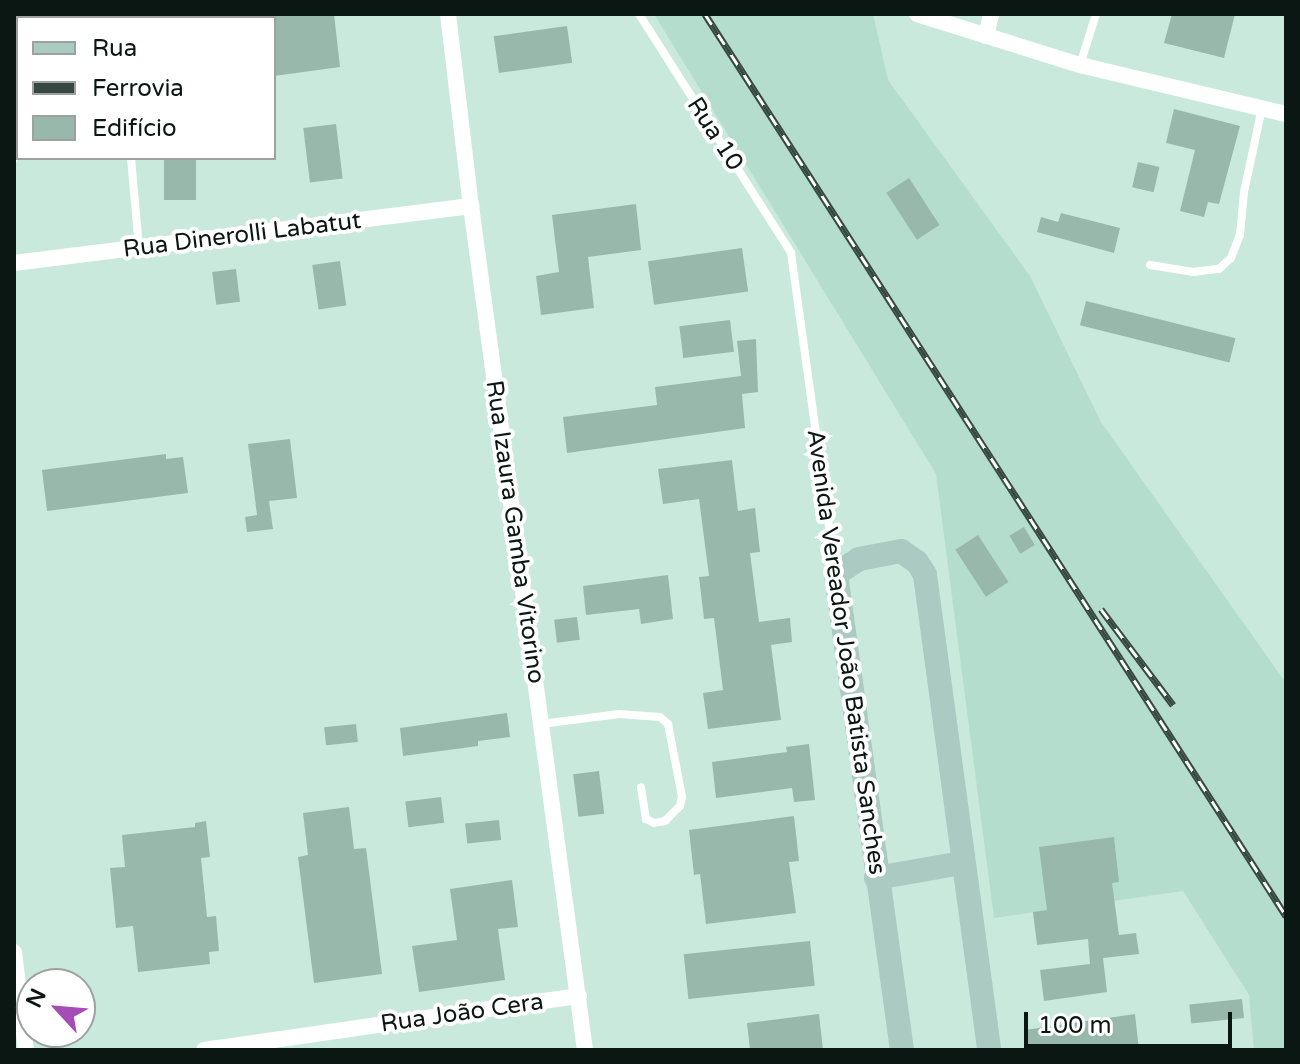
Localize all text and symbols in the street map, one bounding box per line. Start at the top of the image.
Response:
legend [16,16,276,160]
text: Rua [92,34,137,63]
text: Ferrovia [92,74,184,103]
street label: Rua 10 [681,92,749,176]
text: Edifício [92,114,177,143]
street label: Rua Dinerolli Labatut [121,206,363,264]
street label: Rua Izaura Gamba Vitorino [479,378,551,686]
street label: Avenida Vereador João Batista Sanches [800,427,892,877]
north arrow [16,968,96,1048]
text: N [21,985,52,1012]
street label: Rua João Cera [379,987,545,1039]
scale bar [1028,996,1236,1046]
text: 100 m [1038,1011,1112,1040]

